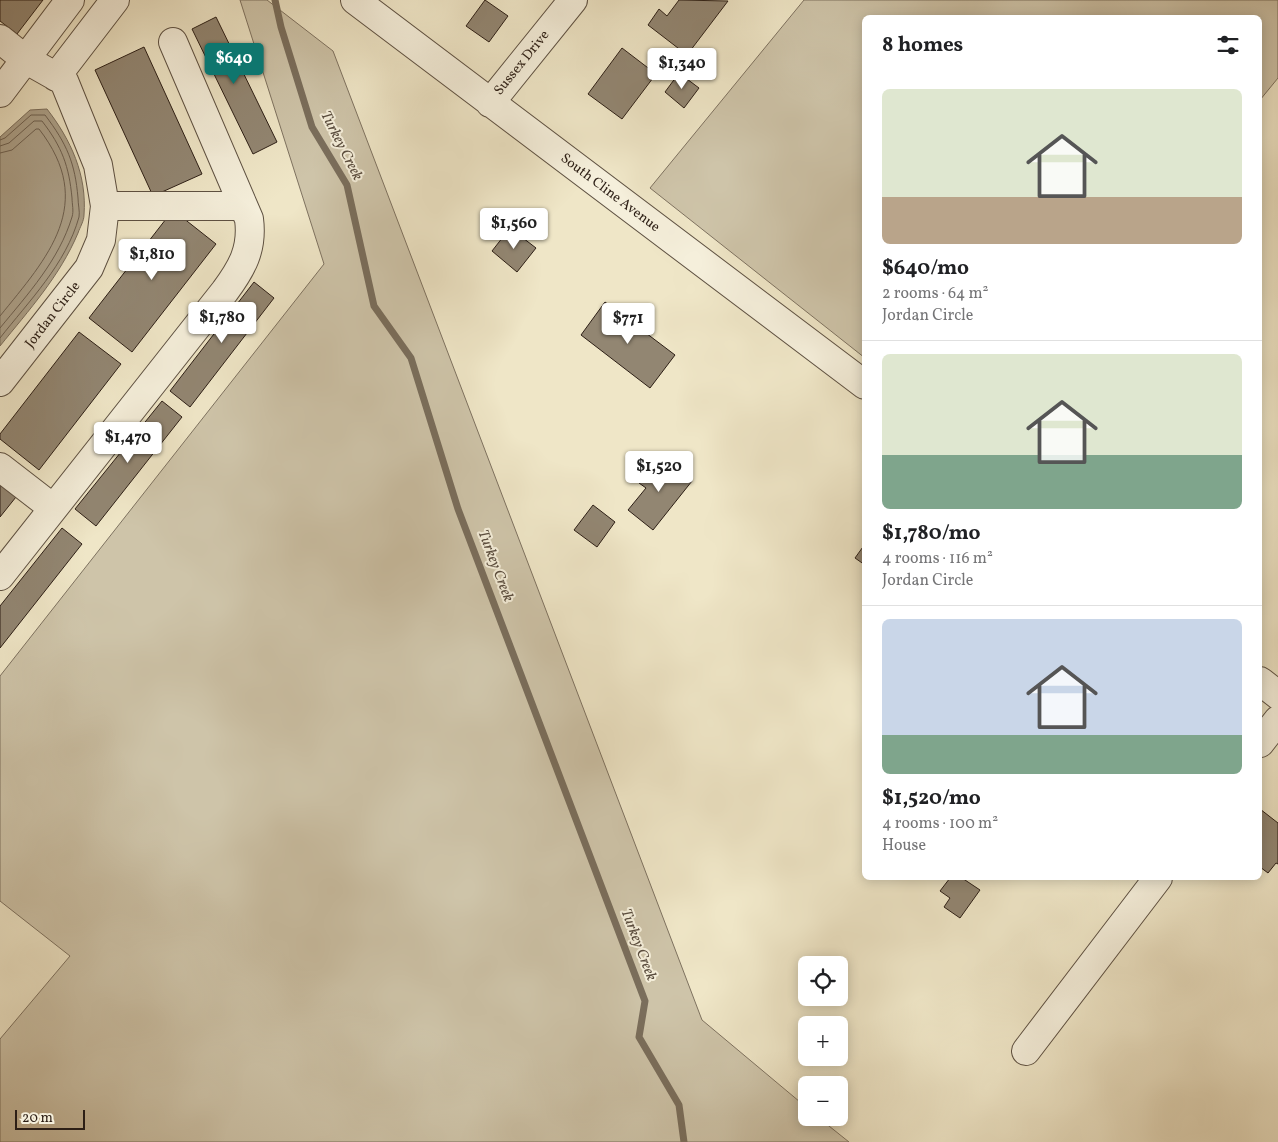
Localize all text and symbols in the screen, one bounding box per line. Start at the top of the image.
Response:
street label: Sussex Drive [490,26,554,99]
text: 8 homes [882,31,963,60]
icon: filters [1214,31,1242,59]
pin: $640 [204,42,264,85]
text: $640 [216,48,252,70]
pin: $1,340 [641,48,723,90]
text: $1,340 [658,53,706,75]
water label: Turkey Creek [315,108,368,184]
icon: home [1017,121,1107,211]
street label: South Cline Avenue [556,149,664,237]
pin: $1,560 [473,208,555,250]
text: $1,560 [491,213,537,235]
pin: $1,810 [111,238,193,281]
text: $1,810 [130,244,175,266]
text: $640/mo [882,254,969,283]
street label: Jordan Circle [21,277,85,352]
text: 2 rooms · 64 m² [882,283,989,305]
pin: $1,780 [181,302,263,344]
pin: $771 [598,302,658,345]
text: Jordan Circle [882,305,973,327]
text: $1,780 [199,307,245,329]
text: $771 [613,308,643,330]
icon: home [1017,387,1107,477]
pin: $1,470 [87,422,169,464]
text: $1,470 [105,427,151,449]
pin: $1,520 [618,450,700,493]
text: $1,520 [636,456,682,478]
text: $1,780/mo [882,519,981,548]
water label: Turkey Creek [472,527,518,605]
text: 4 rooms · 116 m² [882,548,993,570]
text: Jordan Circle [882,570,973,592]
icon: home [1017,652,1107,742]
text: $1,520/mo [882,784,981,813]
text: 4 rooms · 100 m² [882,813,998,835]
text: House [882,835,926,857]
water label: Turkey Creek [615,906,661,984]
map controls [798,956,848,1126]
button: locate [798,956,848,1006]
button: + [798,1016,848,1066]
button: − [798,1076,848,1126]
scale bar [15,1107,85,1130]
text: 20 m [22,1109,53,1128]

